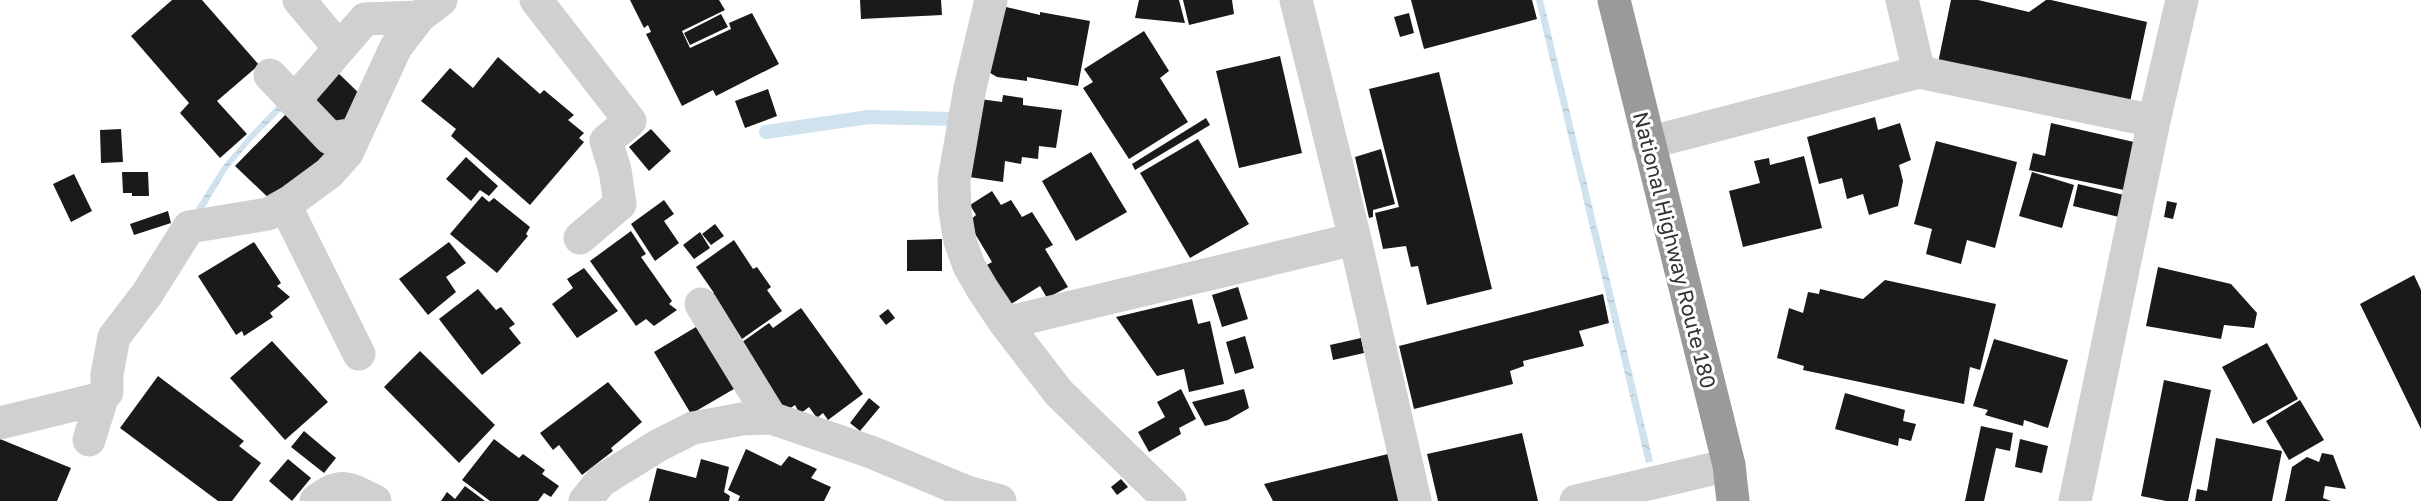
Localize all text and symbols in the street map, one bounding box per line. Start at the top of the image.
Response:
street label: National Highway Route 180 [1628,109,1722,391]

